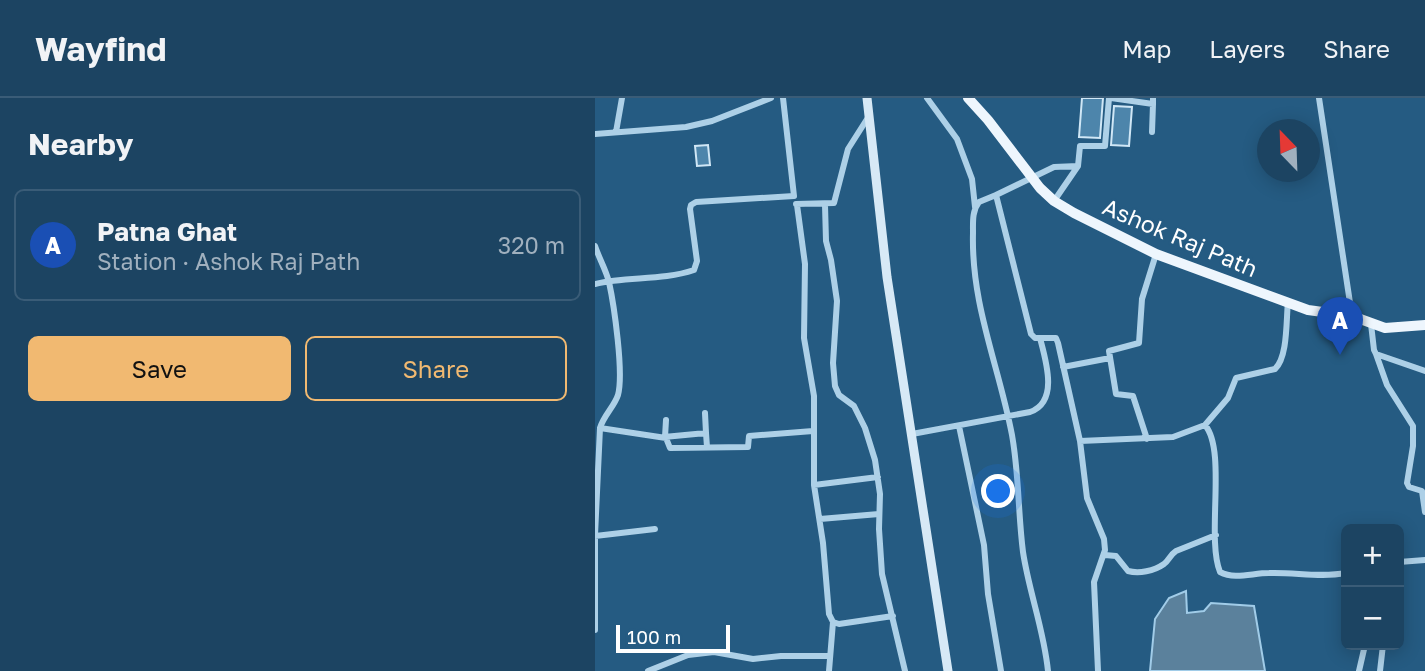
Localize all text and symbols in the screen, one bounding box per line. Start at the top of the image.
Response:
text: Wayfind [35,29,166,68]
text: Map [1122,34,1171,63]
text: Layers [1209,34,1285,63]
text: Share [1323,34,1390,63]
north arrow [1257,119,1320,182]
text: Nearby [28,126,133,162]
street label: Ashok Raj Path [1099,192,1262,282]
text: Patna Ghat [97,216,237,247]
text: A [45,231,61,259]
text: 320 m [498,231,565,259]
text: Station · Ashok Raj Path [97,247,360,275]
pin: A [1317,297,1363,355]
button: Save [28,336,291,401]
button: Share [305,336,567,401]
your location [981,474,1015,508]
map controls [1341,524,1404,650]
button: + [1341,524,1404,587]
button: − [1341,587,1404,650]
scale bar [616,622,730,654]
text: 100 m [627,625,681,648]

